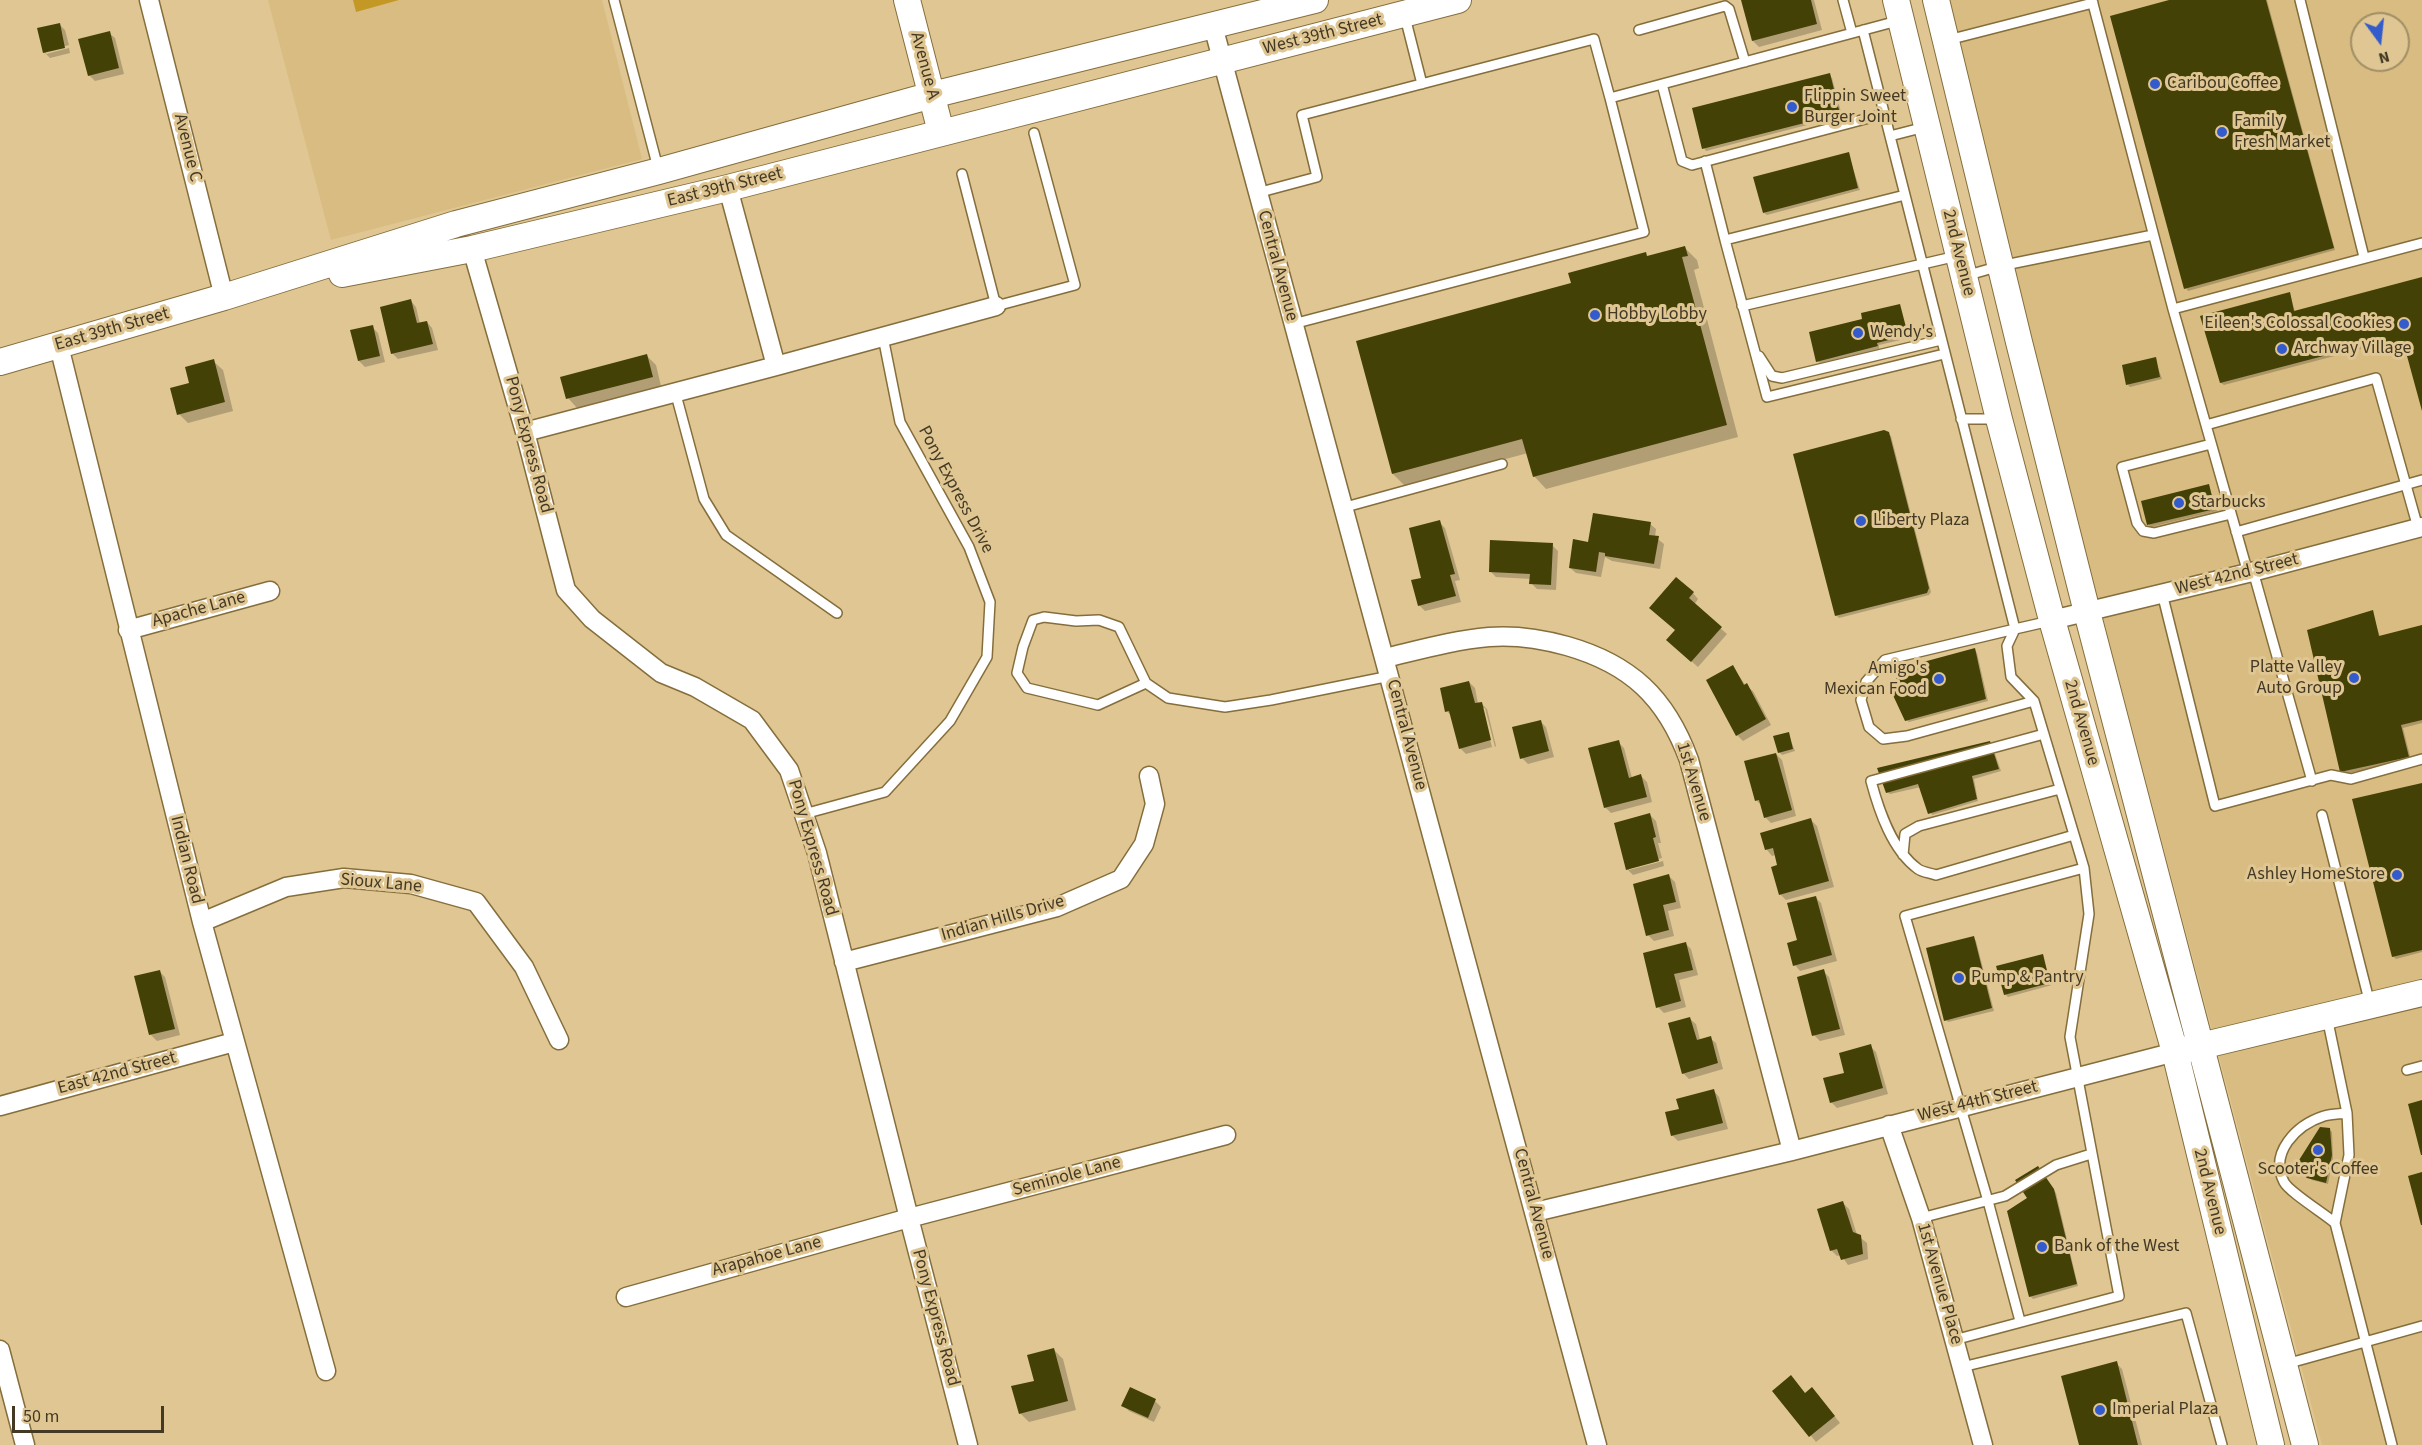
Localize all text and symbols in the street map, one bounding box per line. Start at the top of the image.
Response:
street label: West 39th Street [1261,10,1385,60]
north arrow [2350,12,2410,72]
street label: Avenue A [905,30,943,102]
text: N [2376,45,2392,69]
place label: Caribou Coffee [2167,73,2278,95]
marker: Caribou Coffee [2148,77,2162,91]
place label: Flippin Sweet Burger Joint [1804,86,1906,128]
marker: Flippin Sweet Burger Joint [1785,100,1799,114]
place label: Family Fresh Market [2234,111,2330,154]
street label: Avenue C [168,112,206,184]
marker: Family Fresh Market [2215,125,2229,139]
street label: East 39th Street [665,163,785,213]
street label: Central Avenue [1252,208,1302,324]
street label: 2nd Avenue [1937,208,1979,298]
street label: East 39th Street [52,303,172,357]
place label: Hobby Lobby [1607,304,1707,326]
marker: Hobby Lobby [1588,308,1602,322]
place label: Eileen's Colossal Cookies [2204,313,2392,335]
marker: Eileen's Colossal Cookies [2397,317,2411,331]
place label: Wendy's [1870,322,1933,344]
marker: Wendy's [1851,326,1865,340]
place label: Archway Village [2294,338,2411,360]
marker: Archway Village [2275,342,2289,356]
street label: Pony Express Road [499,374,557,516]
street label: Pony Express Drive [912,423,998,557]
place label: Starbucks [2191,492,2266,514]
marker: Starbucks [2172,496,2186,510]
place label: Liberty Plaza [1873,510,1970,532]
marker: Liberty Plaza [1854,514,1868,528]
street label: West 42nd Street [2173,549,2301,601]
street label: Apache Lane [150,587,248,633]
place label: Platte Valley Auto Group [2250,657,2342,700]
place label: Amigo's Mexican Food [1824,658,1927,700]
marker: Platte Valley Auto Group [2347,671,2361,685]
marker: Amigo's Mexican Food [1932,672,1946,686]
street label: Central Avenue [1381,677,1431,793]
street label: 2nd Avenue [2059,678,2103,768]
street label: 1st Avenue [1671,740,1715,824]
street label: Pony Express Road [782,777,842,919]
street label: Indian Road [165,814,207,906]
place label: Ashley HomeStore [2247,864,2385,886]
marker: Ashley HomeStore [2390,868,2404,882]
street label: Sioux Lane [339,870,423,898]
street label: Indian Hills Drive [939,891,1067,947]
place label: Pump & Pantry [1971,967,2084,989]
marker: Pump & Pantry [1952,971,1966,985]
street label: East 42nd Street [55,1048,179,1100]
street label: West 44th Street [1916,1077,2040,1127]
marker: Scooter's Coffee [2311,1143,2325,1157]
street label: Central Avenue [1508,1146,1558,1262]
street label: 2nd Avenue [2188,1147,2230,1237]
street label: Seminole Lane [1010,1152,1124,1202]
place label: Scooter's Coffee [2258,1159,2378,1181]
street label: 1st Avenue Place [1911,1221,1967,1347]
street label: Arapahoe Lane [710,1232,824,1282]
place label: Bank of the West [2054,1236,2179,1258]
marker: Bank of the West [2035,1240,2049,1254]
street label: Pony Express Road [906,1247,964,1389]
scale bar [15,1394,166,1432]
place label: Imperial Plaza [2112,1399,2219,1421]
marker: Imperial Plaza [2093,1403,2107,1417]
text: 50 m [23,1404,59,1429]

